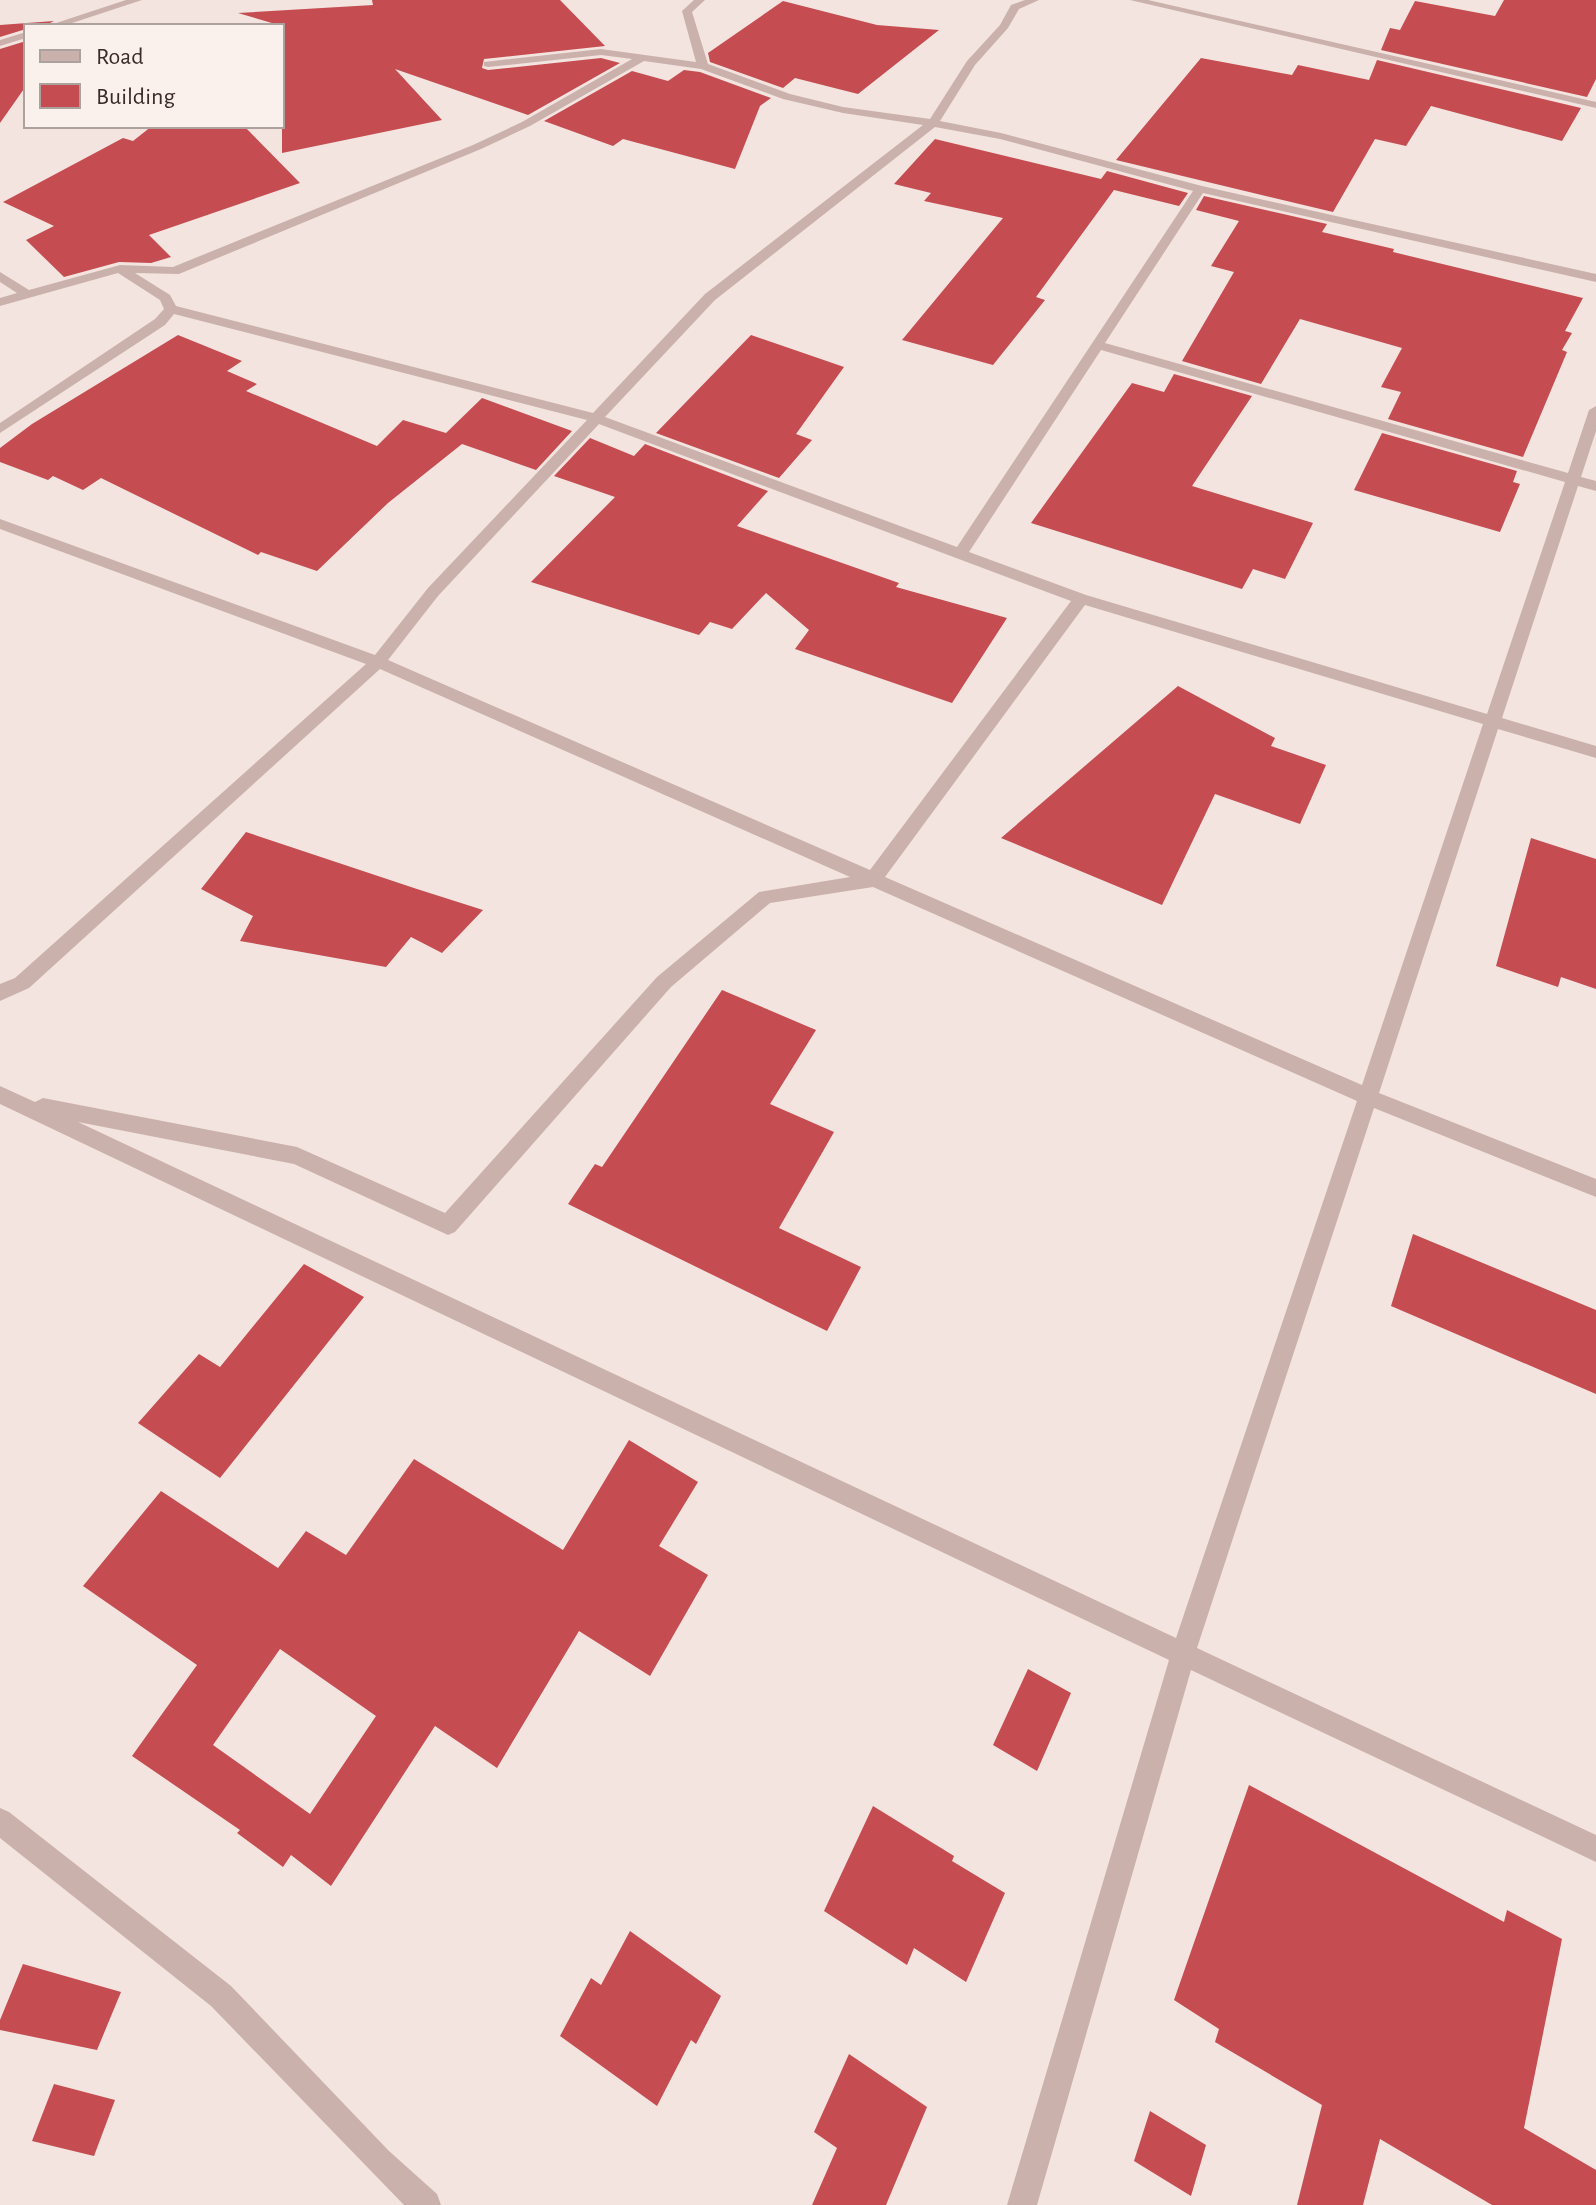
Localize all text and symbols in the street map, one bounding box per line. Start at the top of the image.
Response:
legend [24,24,284,128]
text: Road [96,45,144,69]
text: Building [96,85,175,109]

